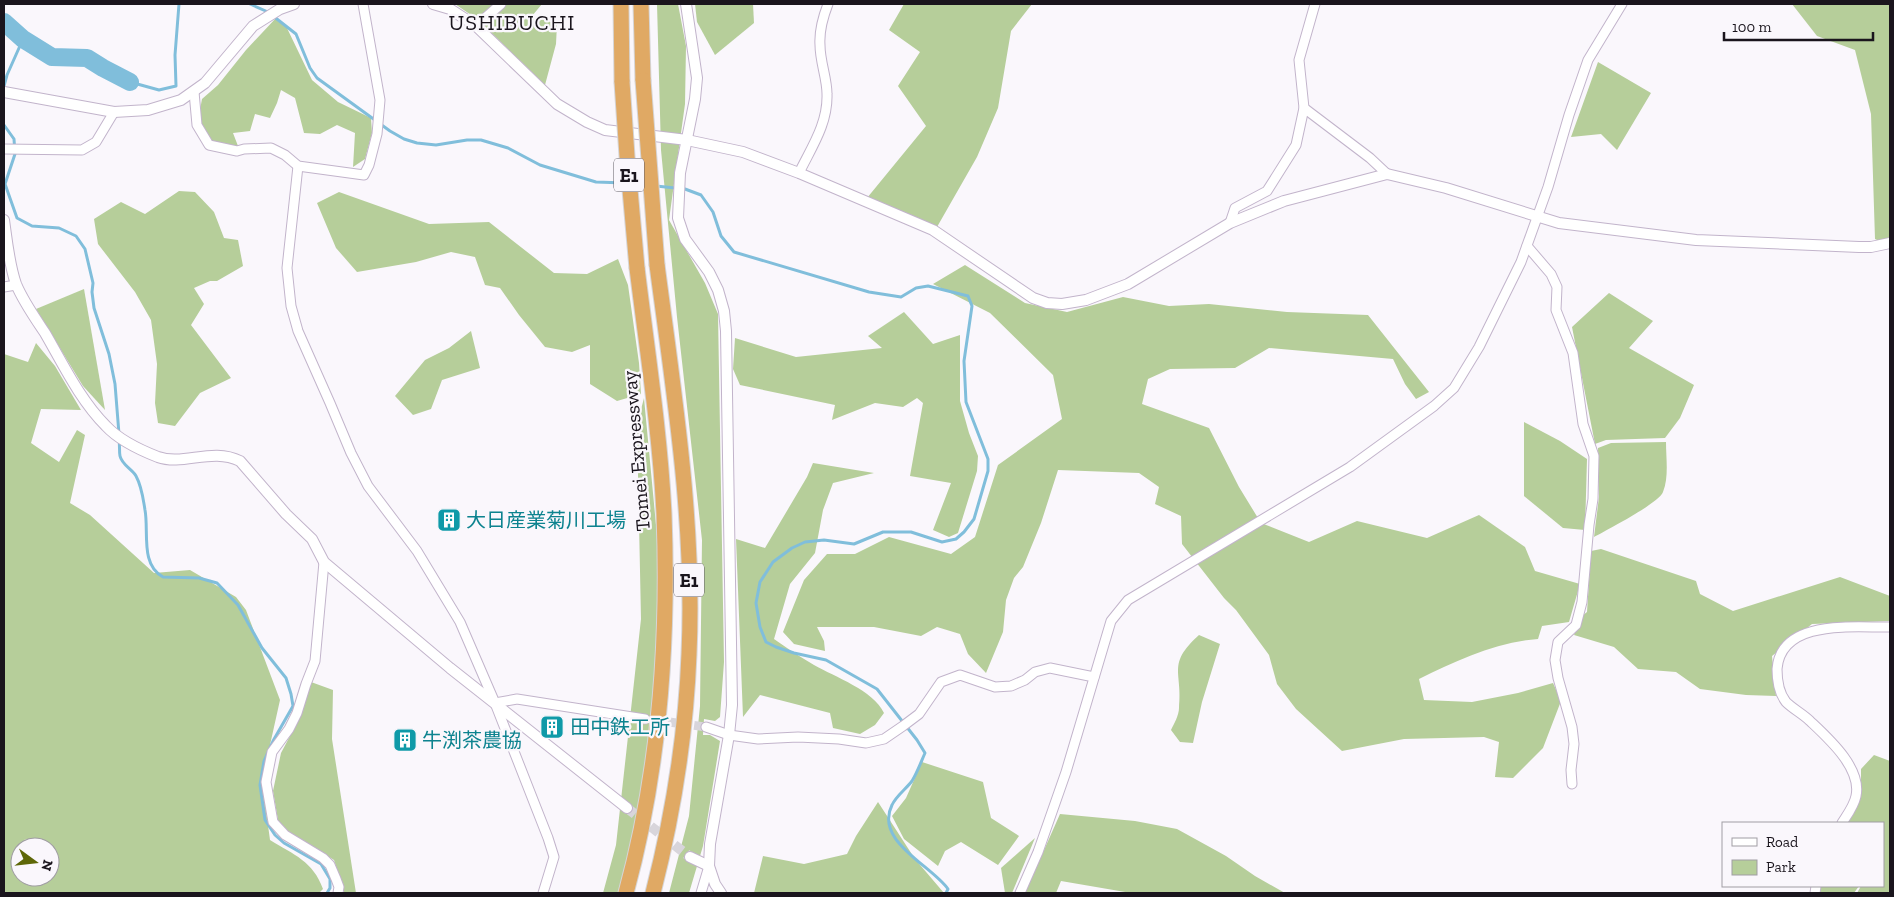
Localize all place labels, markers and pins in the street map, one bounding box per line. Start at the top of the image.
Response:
building icon: 大日産業菊川工場 [436,507,462,533]
place label: 大日産業菊川工場 [466,508,626,532]
building icon: 田中鉄工所 [539,714,565,740]
place label: 田中鉄工所 [570,715,670,739]
building icon: 牛渕茶農協 [392,727,418,753]
place label: 牛渕茶農協 [422,728,522,752]

